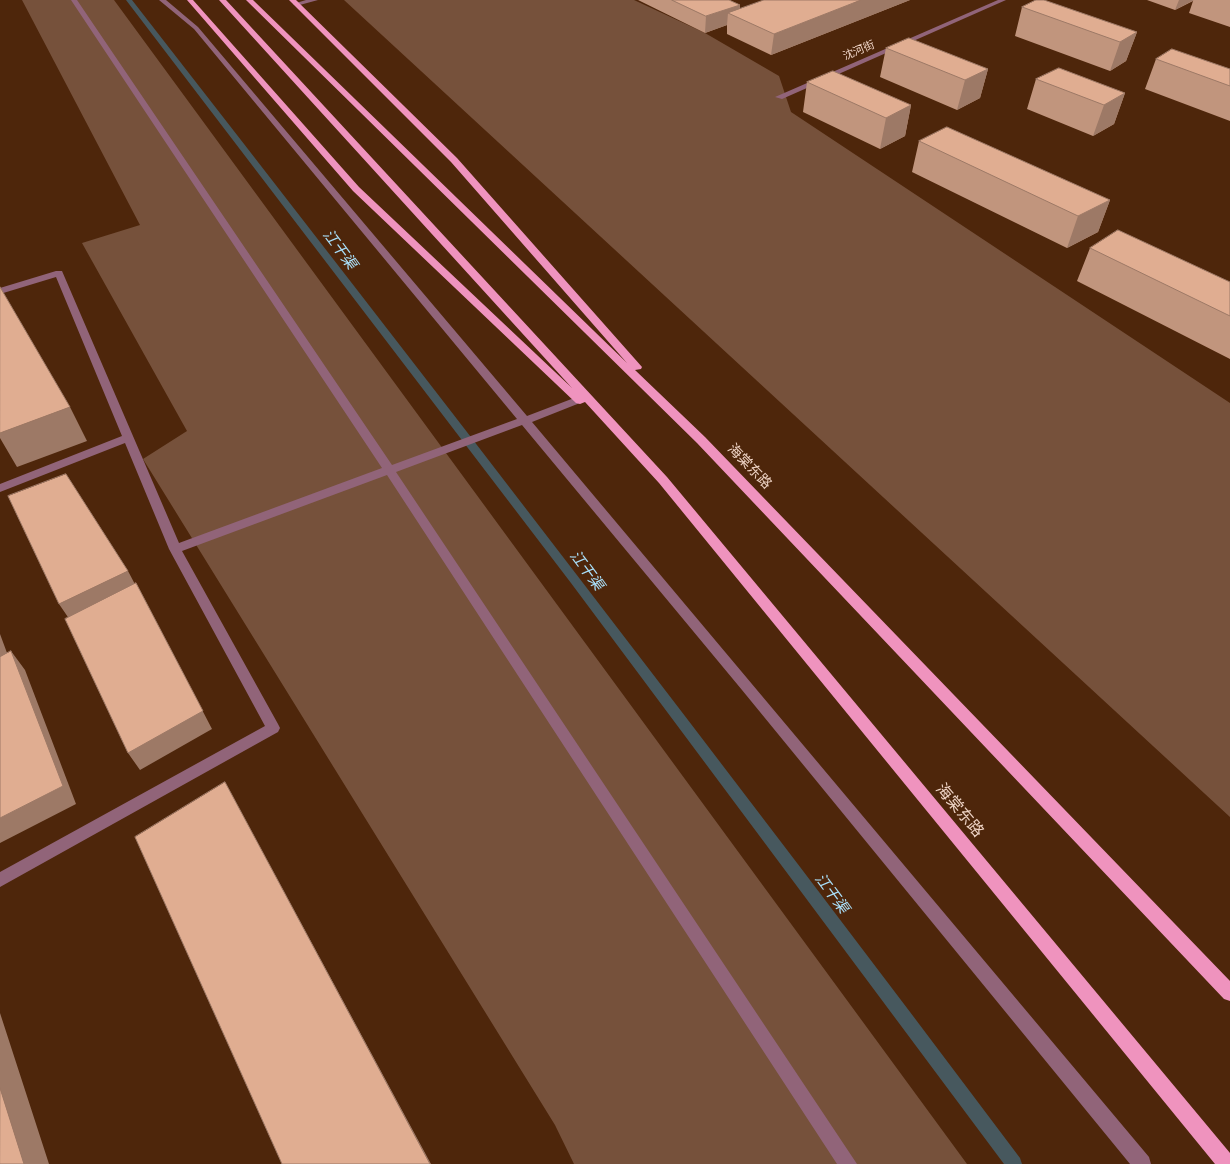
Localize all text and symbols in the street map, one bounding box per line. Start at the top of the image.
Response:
street label: 沈河街 [841,38,877,64]
water label: 江干渠 [318,227,360,273]
street label: 海棠东路 [724,441,774,493]
water label: 江干渠 [565,548,607,594]
street label: 海棠东路 [931,780,987,842]
water label: 江干渠 [810,871,852,917]

